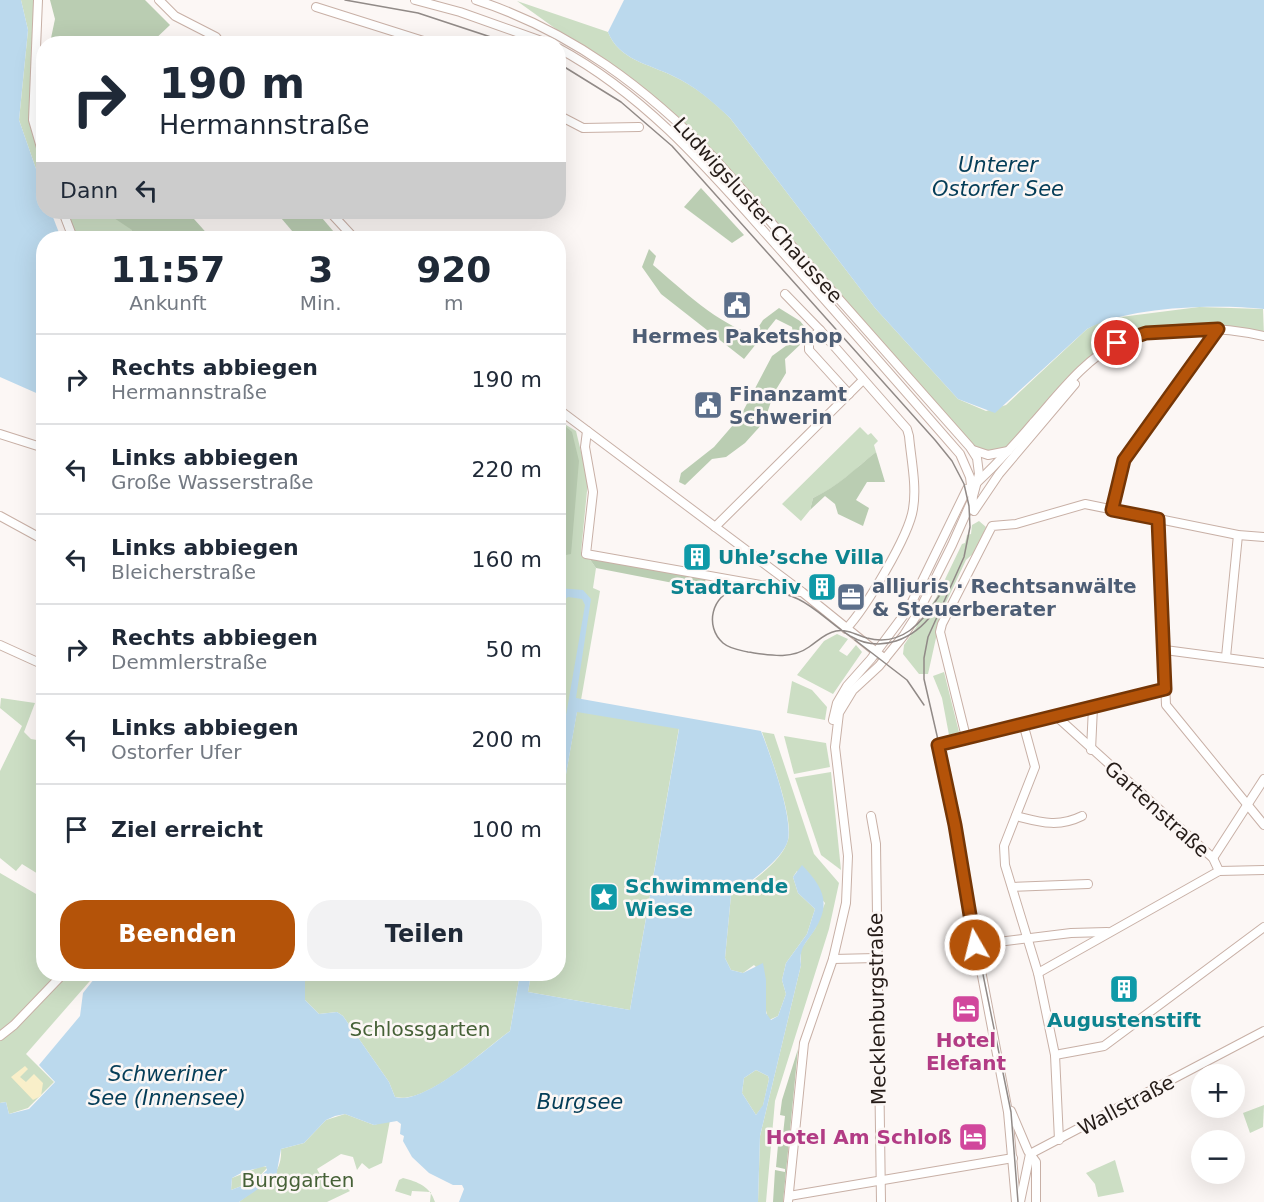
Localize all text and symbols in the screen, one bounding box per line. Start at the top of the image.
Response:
text: 190 m [159,59,305,108]
icon: right [60,60,138,138]
text: Hermannstraße [159,109,370,140]
street label: Ludwigsluster Chaussee [668,112,848,308]
water label: Unterer Ostorfer See [932,153,1064,201]
icon: left [130,174,163,207]
text: Dann [60,178,118,203]
text: 11:57 [111,249,225,290]
text: 3 [308,249,333,290]
text: 920 [416,249,491,290]
public building icon: Hermes Paketshop [721,289,753,321]
text: Ankunft [129,291,207,315]
text: Min. [300,291,342,315]
text: m [444,291,464,315]
pin [1091,317,1142,368]
place label: Hermes Paketshop [631,324,843,348]
icon: arrive [1100,326,1133,359]
text: Rechts abbiegen [111,355,318,380]
icon: right [60,363,93,396]
text: 190 m [472,367,542,392]
text: Hermannstraße [111,380,267,404]
place label: Finanzamt Schwerin [729,382,847,429]
public building icon: Finanzamt Schwerin [692,389,724,421]
text: Links abbiegen [111,445,299,470]
icon: left [60,453,93,486]
text: 220 m [472,457,542,482]
text: Große Wasserstraße [111,470,314,494]
text: Links abbiegen [111,535,299,560]
building icon: Uhle’sche Villa [681,541,713,573]
icon: left [60,543,93,576]
place label: Uhle’sche Villa [718,545,884,569]
text: 160 m [472,547,542,572]
text: Bleicherstraße [111,560,256,584]
building icon: Stadtarchiv [806,571,838,603]
place label: alljuris · Rechtsanwälte & Steuerberater [872,574,1137,621]
place label: Stadtarchiv [670,575,801,599]
office icon: alljuris · Rechtsanwälte & Steuerberater [835,581,867,613]
text: Rechts abbiegen [111,625,318,650]
icon: right [60,633,93,666]
text: 50 m [486,637,542,662]
text: Demmlerstraße [111,650,267,674]
text: Links abbiegen [111,715,299,740]
icon: left [60,723,93,756]
text: 200 m [472,727,542,752]
text: Ostorfer Ufer [111,740,242,764]
street label: Gartenstraße [1100,756,1214,862]
icon: arrive [60,813,93,846]
text: Ziel erreicht [111,817,263,842]
text: 100 m [472,817,542,842]
place label: Schwimmende Wiese [625,874,788,921]
place icon: Schwimmende Wiese [588,881,620,913]
button: Beenden [60,900,295,969]
button: Teilen [307,900,542,969]
street label: Mecklenburgstraße [863,913,891,1105]
position arrow [943,913,1007,977]
building icon: Augustenstift [1108,973,1140,1005]
hotel icon: Hotel Elefant [950,993,982,1025]
place label: Augustenstift [1047,1008,1201,1032]
park label: Schlossgarten [350,1017,491,1041]
place label: Hotel Elefant [926,1028,1006,1075]
water label: Schweriner See (Innensee) [88,1062,246,1110]
map controls [1191,1064,1245,1184]
button: + [1191,1064,1245,1118]
street label: Wallstraße [1074,1070,1178,1140]
water label: Burgsee [537,1090,623,1114]
hotel icon: Hotel Am Schloß [957,1121,989,1153]
place label: Hotel Am Schloß [766,1125,952,1149]
button: − [1191,1130,1245,1184]
park label: Burggarten [242,1168,354,1192]

